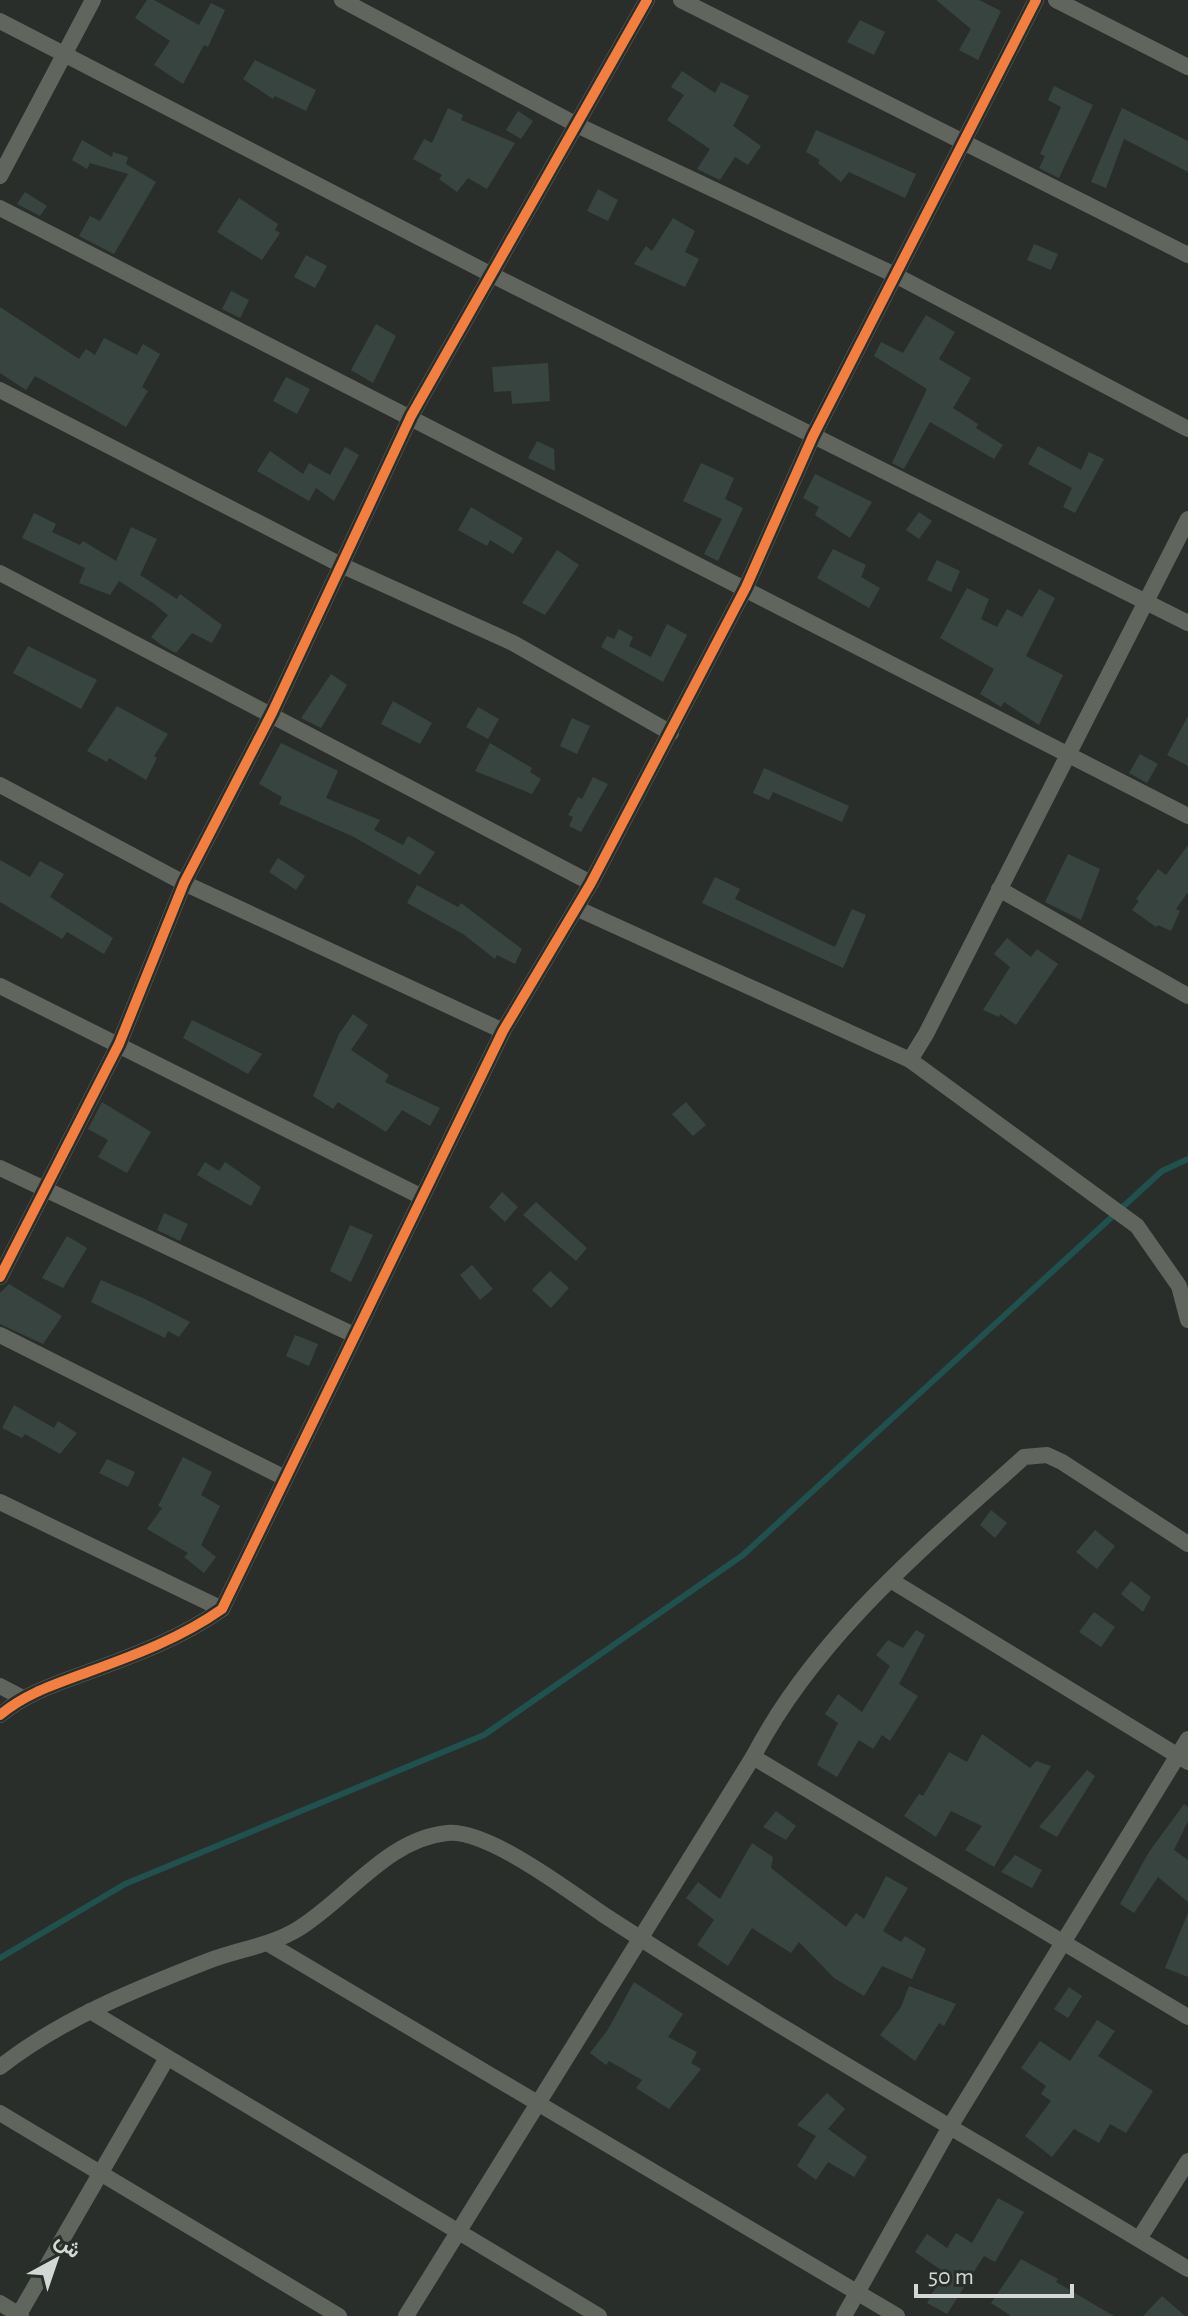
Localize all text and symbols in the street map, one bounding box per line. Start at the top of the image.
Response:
north arrow [16,2220,96,2300]
text: ش [50,2229,85,2264]
scale bar [916,2248,1072,2298]
text: 50 m [928,2265,974,2289]

